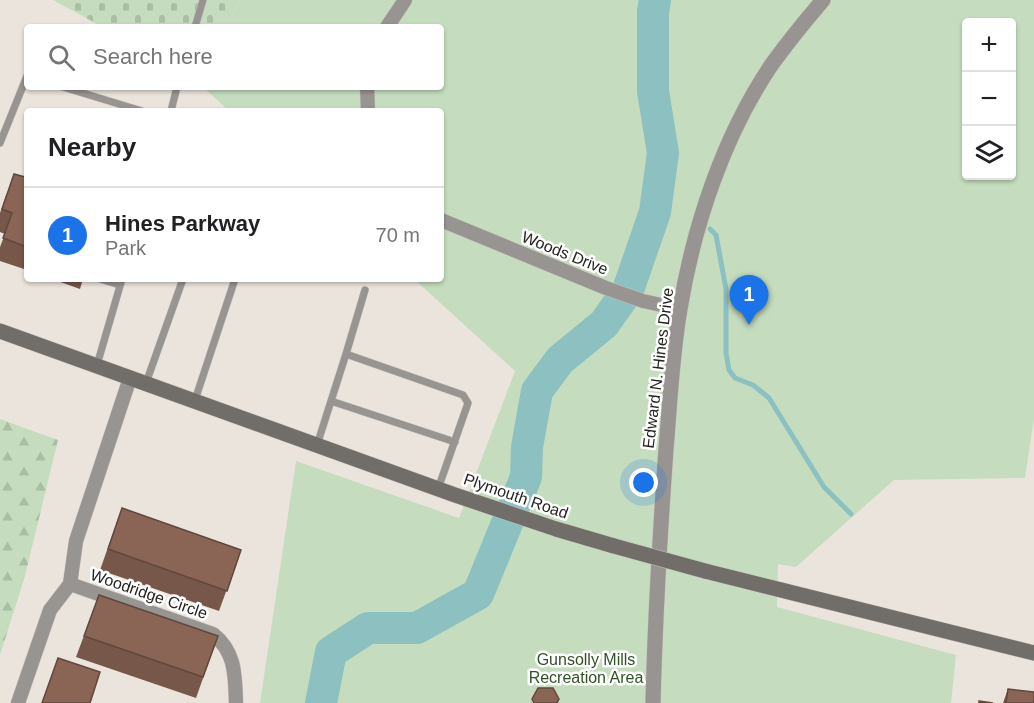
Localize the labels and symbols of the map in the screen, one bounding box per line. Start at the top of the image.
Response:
street label: Woods Drive [519,228,611,278]
pin: 1 [730,276,768,325]
street label: Edward N. Hines Drive [640,287,676,449]
your location [629,468,658,497]
street label: Plymouth Road [462,470,570,522]
street label: Woodridge Circle [88,566,210,622]
park label: Gunsolly Mills Recreation Area [529,651,643,686]

